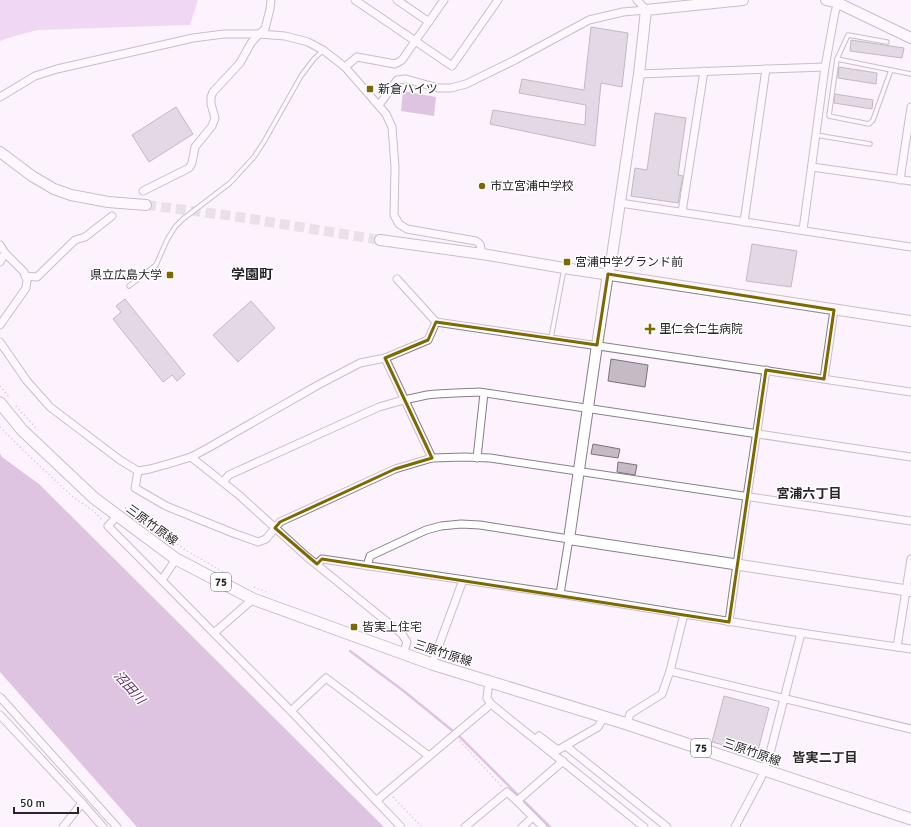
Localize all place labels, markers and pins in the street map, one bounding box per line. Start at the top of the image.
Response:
place label: 新倉ハイツ [378,82,438,97]
marker: 新倉ハイツ [365,84,375,94]
place label: 市立宮浦中学校 [490,179,574,194]
marker: 市立宮浦中学校 [477,181,487,191]
place label: 宮浦中学グランド前 [575,255,683,270]
marker: 宮浦中学グランド前 [562,257,572,267]
place label: 県立広島大学 [90,268,162,283]
marker: 県立広島大学 [165,270,175,280]
place label: 里仁会仁生病院 [659,322,743,337]
marker: 里仁会仁生病院 [644,323,656,335]
place label: 皆実上住宅 [362,620,422,635]
marker: 皆実上住宅 [349,622,359,632]

